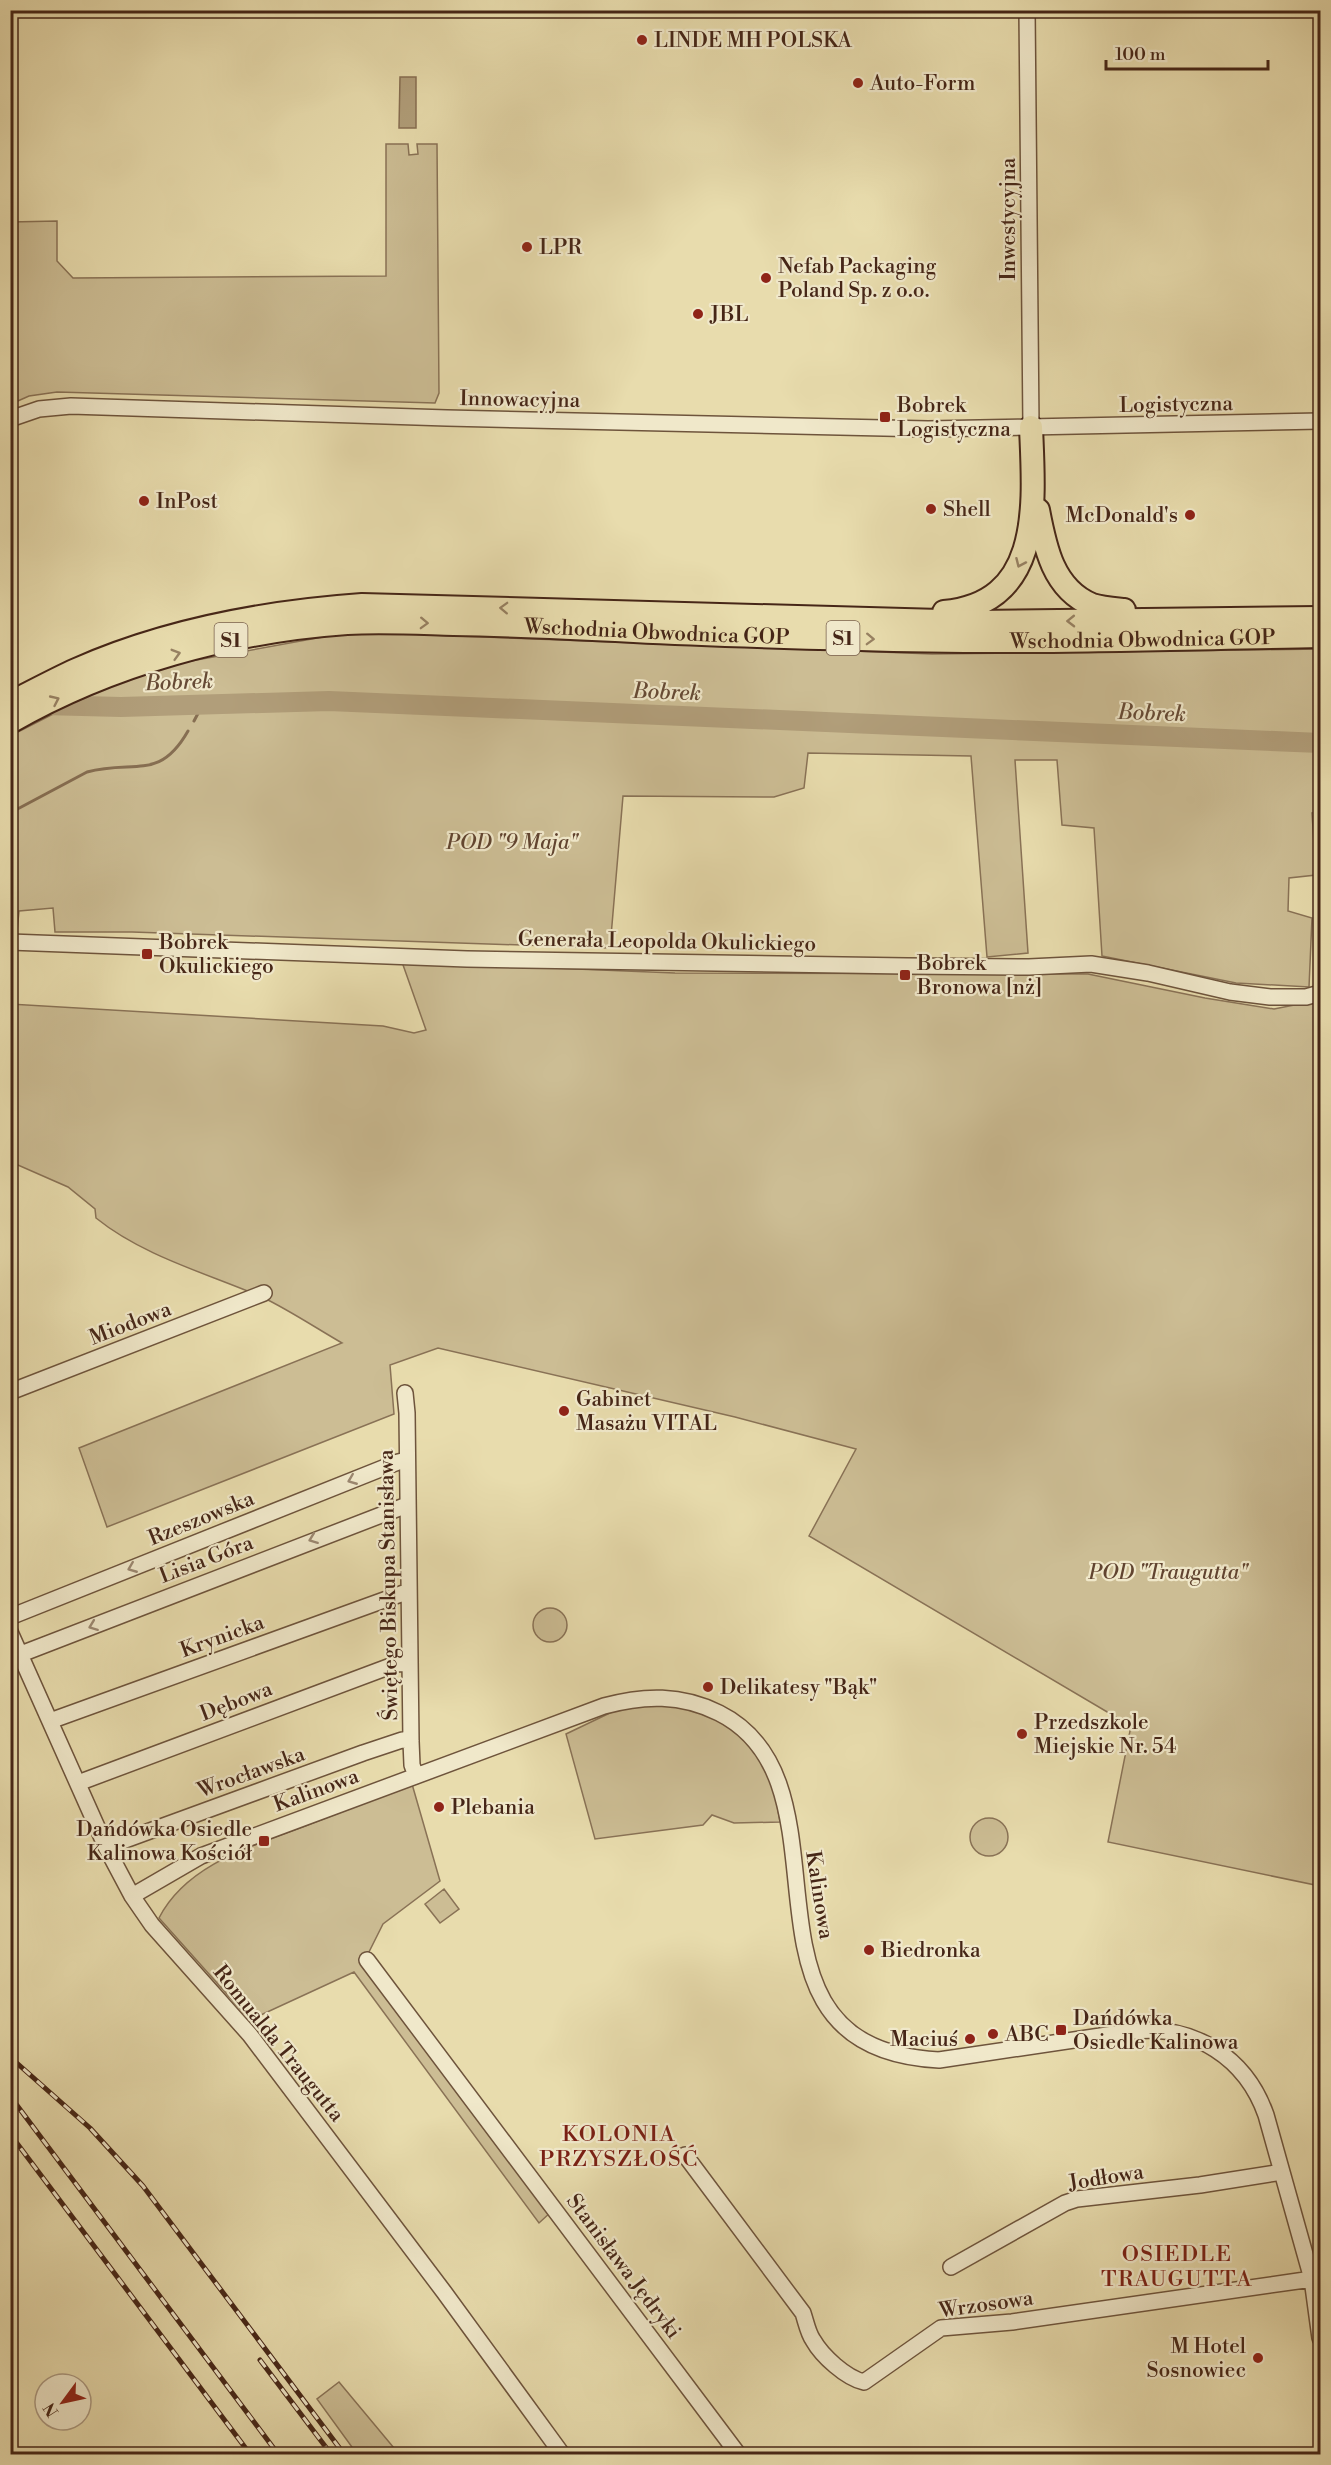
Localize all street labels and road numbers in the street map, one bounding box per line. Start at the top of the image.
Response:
street label: Inwestycyjna [996,157,1022,280]
street label: Innowacyjna [459,386,581,414]
street label: Logistyczna [1119,391,1234,419]
street label: Wschodnia Obwodnica GOP [522,614,790,651]
road number: S1 [826,621,860,655]
road number: S1 [214,623,248,657]
street label: Wschodnia Obwodnica GOP [1009,625,1276,655]
street label: Generała Leopolda Okulickiego [518,926,816,958]
street label: Miodowa [86,1296,175,1351]
street label: Świętego Biskupa Stanisława [371,1449,404,1721]
street label: Rzeszowska [145,1486,259,1552]
street label: Lisia Góra [156,1530,257,1590]
street label: Krynicka [177,1610,268,1664]
street label: Dębowa [196,1676,277,1728]
street label: Wrocławska [193,1741,309,1805]
street label: Kalinowa [270,1763,363,1818]
street label: Kalinowa [799,1849,839,1942]
street label: Romualda Traugutta [207,1960,350,2128]
street label: Jodłowa [1066,2159,1146,2197]
street label: Stanisława Jędryki [560,2189,686,2344]
street label: Wrzosowa [936,2285,1035,2325]

